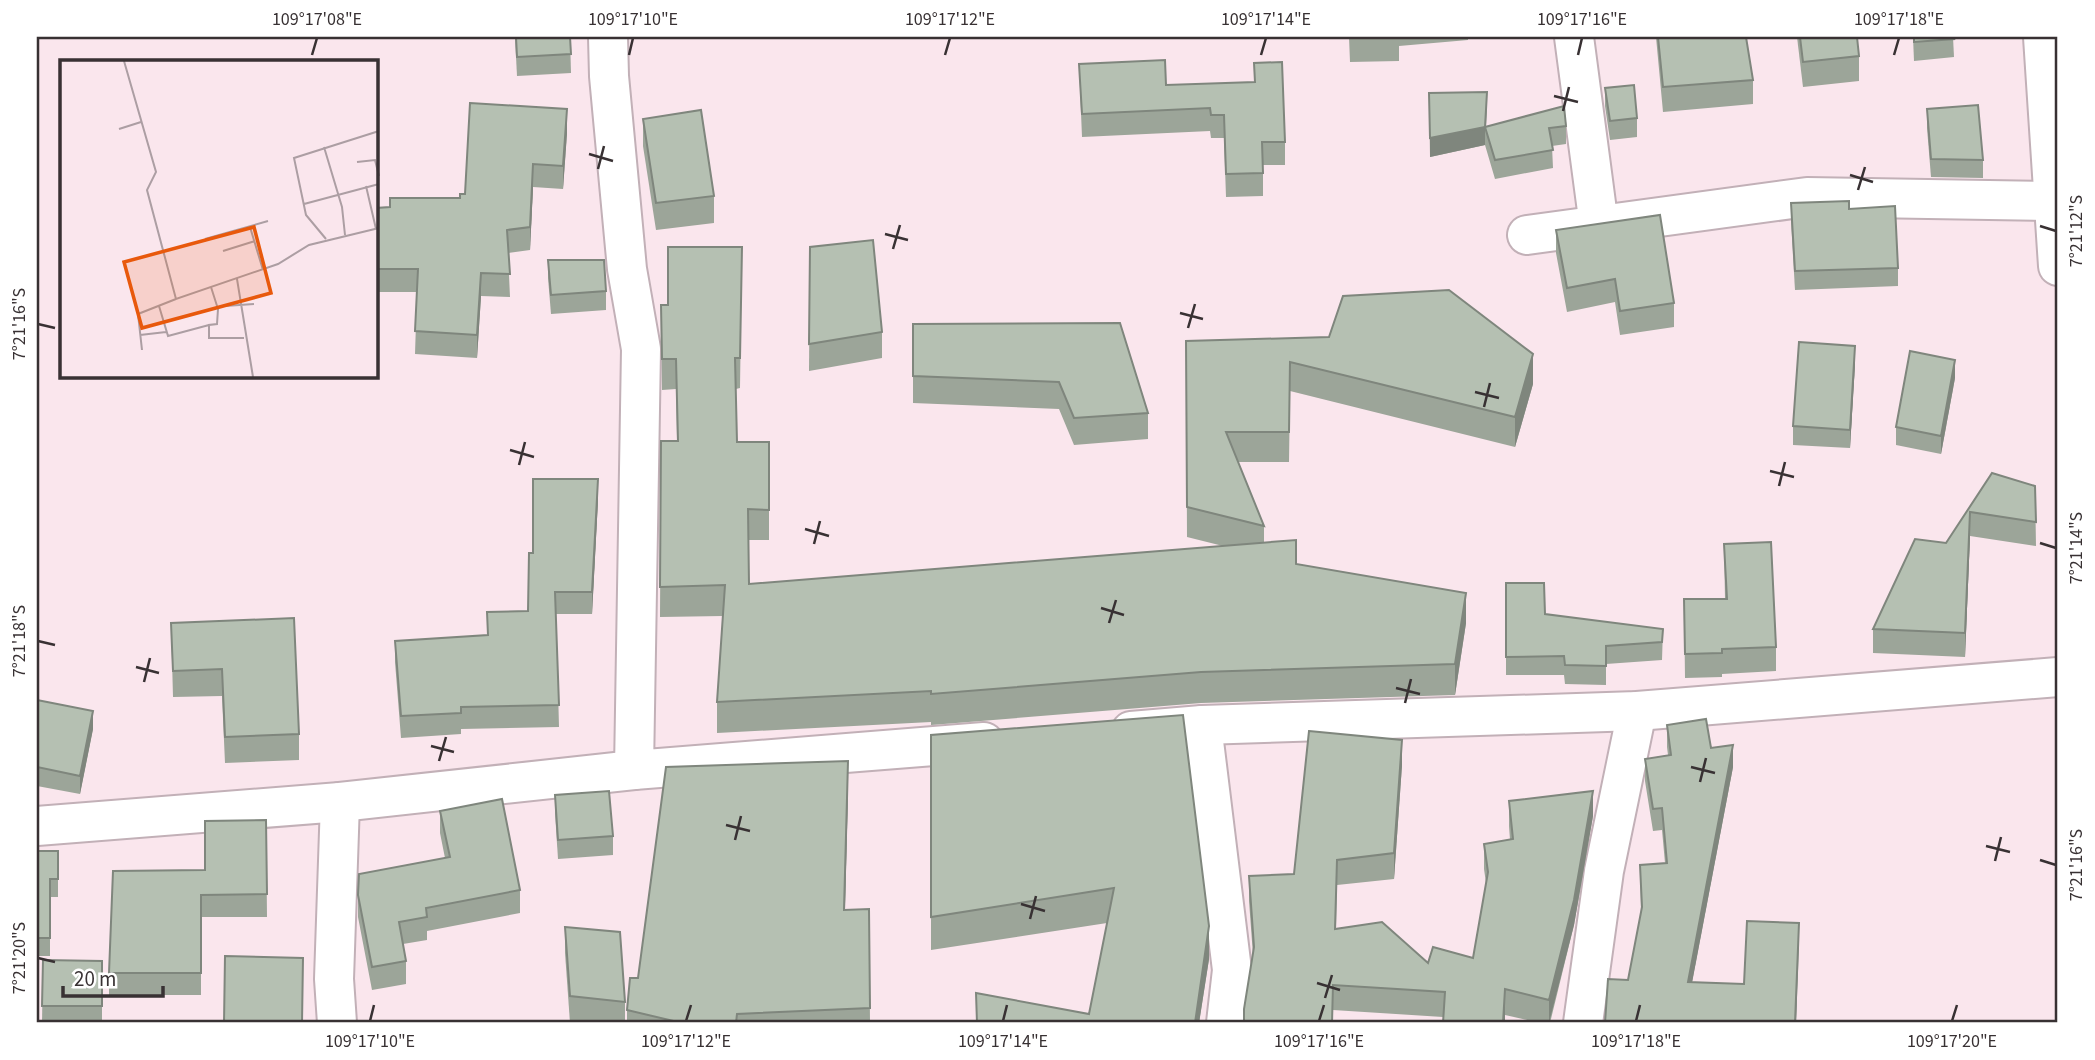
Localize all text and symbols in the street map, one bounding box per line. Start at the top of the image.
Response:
text: 109°17'08"E [272,7,362,32]
text: 109°17'10"E [588,7,678,32]
text: 109°17'12"E [905,7,995,32]
text: 109°17'14"E [1221,7,1311,32]
text: 109°17'16"E [1537,7,1627,32]
text: 109°17'18"E [1854,7,1944,32]
inset map [60,60,378,378]
text: 7°21'12"S [2064,195,2089,267]
text: 7°21'16"S [7,288,32,360]
text: 7°21'14"S [2064,512,2089,584]
text: 7°21'18"S [7,605,32,677]
text: 7°21'16"S [2064,829,2089,901]
text: 7°21'20"S [7,922,32,994]
scale bar [63,955,163,999]
text: 20 m [74,964,116,994]
text: 109°17'10"E [325,1029,415,1054]
text: 109°17'12"E [641,1029,731,1054]
text: 109°17'14"E [958,1029,1048,1054]
text: 109°17'16"E [1274,1029,1364,1054]
text: 109°17'18"E [1591,1029,1681,1054]
text: 109°17'20"E [1907,1029,1997,1054]

